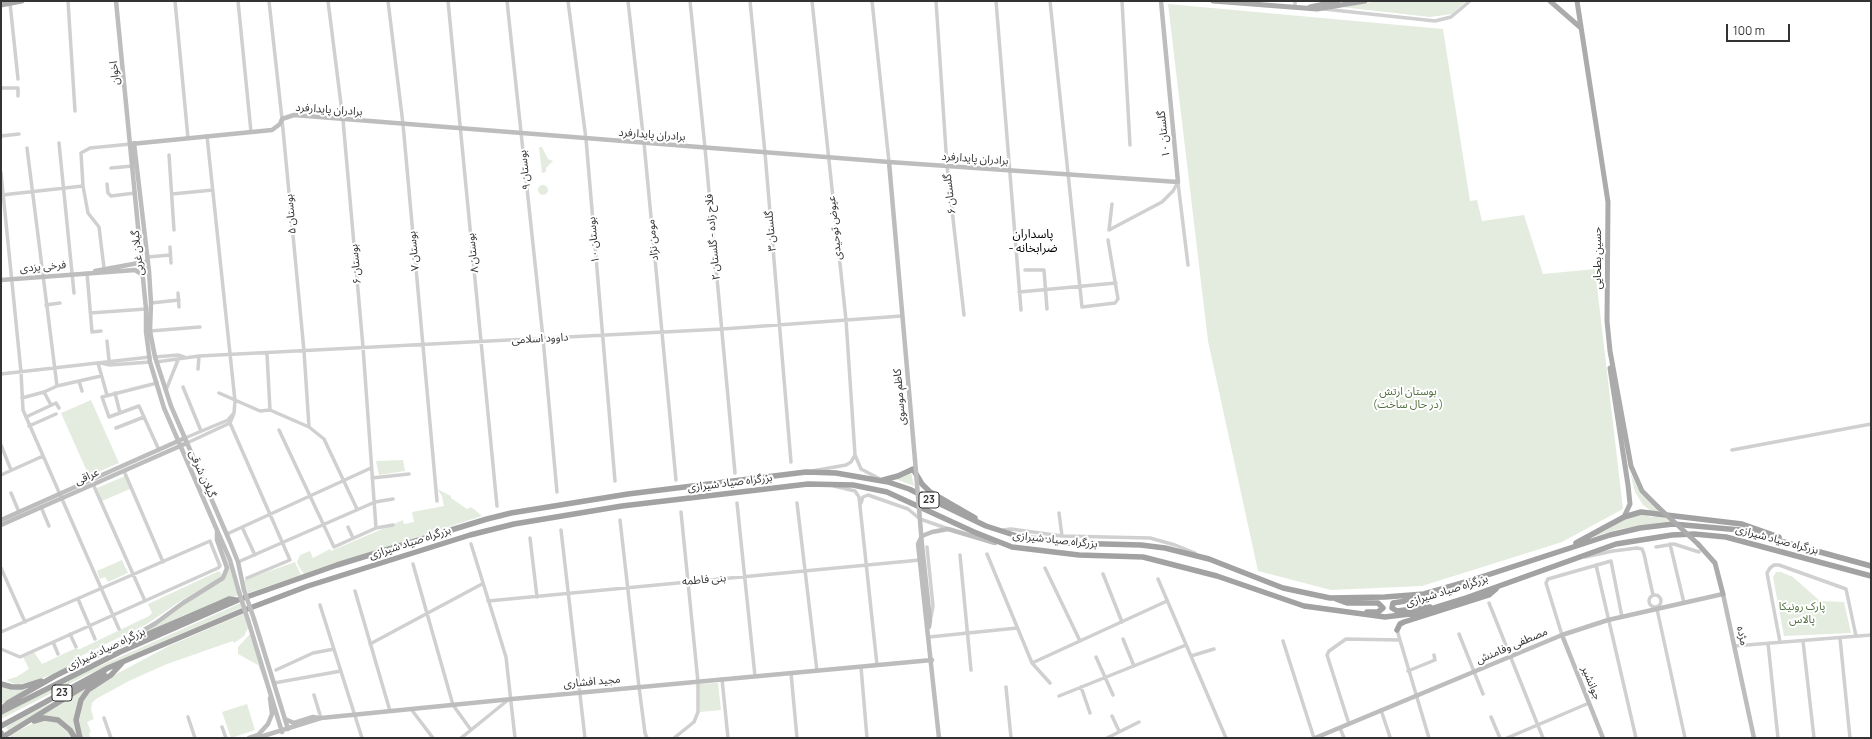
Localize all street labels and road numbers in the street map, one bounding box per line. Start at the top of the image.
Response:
street label: اخوان [107,60,123,86]
street label: برادران پایدارفرد [295,101,363,119]
street label: گلستان ۱۰ [1155,110,1173,158]
street label: برادران پایدارفرد [618,126,686,144]
street label: بوستان ۹ [516,149,534,191]
street label: برادران پایدارفرد [941,150,1009,168]
street label: گلستان ۶ [941,173,959,215]
street label: بوستان ۵ [283,193,299,235]
street label: فلاح زاده - گلستان ۲ [703,193,723,281]
street label: عیوض توحیدی [825,195,845,261]
street label: گلستان ۳ [763,210,779,252]
street label: بوستان ۱۰ [585,216,603,264]
street label: مومن نژاد [645,219,661,261]
street label: حسین بطحایی [1591,227,1605,289]
street label: گیلان غربی [129,230,147,276]
street label: بوستان ۷ [406,230,422,272]
street label: بوستان ۸ [464,232,482,274]
street label: بوستان ۶ [348,243,364,285]
street label: فرخی یزدی [19,258,67,276]
street label: داوود اسلامی [511,331,569,347]
street label: کاظم موسوی [891,368,909,426]
street label: گیلان شرقی [186,448,218,500]
street label: عراقی [73,466,101,488]
street label: بزرگراه صیاد شیرازی [687,471,773,495]
road number: 23 [919,492,939,508]
street label: بزرگراه صیاد شیرازی [1734,523,1820,557]
street label: بزرگراه صیاد شیرازی [367,524,453,562]
street label: بزرگراه صیاد شیرازی [1012,529,1098,551]
street label: بنی فاطمه [681,571,727,589]
street label: بزرگراه صیاد شیرازی [1404,572,1490,610]
street label: بزرگراه صیاد شیرازی [65,625,147,673]
street label: مصطفی وفامنش [1474,625,1550,667]
street label: مژده [1734,625,1750,647]
street label: جوانشیر [1578,664,1604,702]
street label: مجید افشاری [563,673,621,691]
road number: 23 [52,685,72,701]

